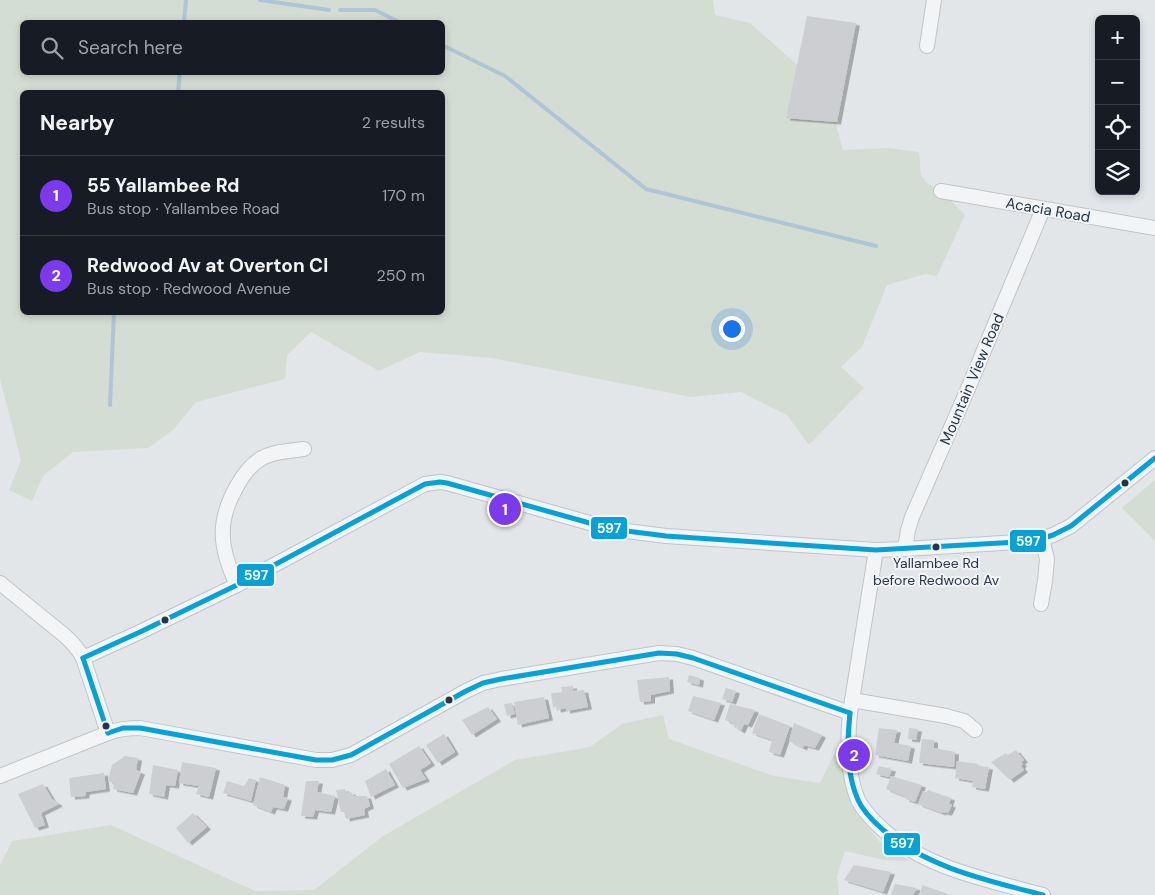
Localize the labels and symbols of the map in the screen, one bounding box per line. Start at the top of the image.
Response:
street label: Acacia Road [1004,193,1092,227]
street label: Mountain View Road [935,310,1009,448]
your location [719,316,745,342]
unlabelled marker [1120,478,1130,488]
pin: 1 [489,490,521,528]
line badge: 597 [590,516,628,540]
text: 597 [597,519,622,537]
line badge: 597 [1009,529,1047,553]
text: 597 [1016,532,1041,550]
marker: Yallambee Rd before Redwood Av [931,542,941,552]
place label: Yallambee Rd before Redwood Av [873,554,1000,589]
line badge: 597 [236,563,275,587]
text: 597 [244,566,269,584]
unlabelled marker [160,615,170,625]
unlabelled marker [444,695,454,705]
unlabelled marker [101,721,111,731]
pin: 2 [838,736,870,774]
line badge: 597 [883,832,921,856]
text: 597 [890,834,915,852]

